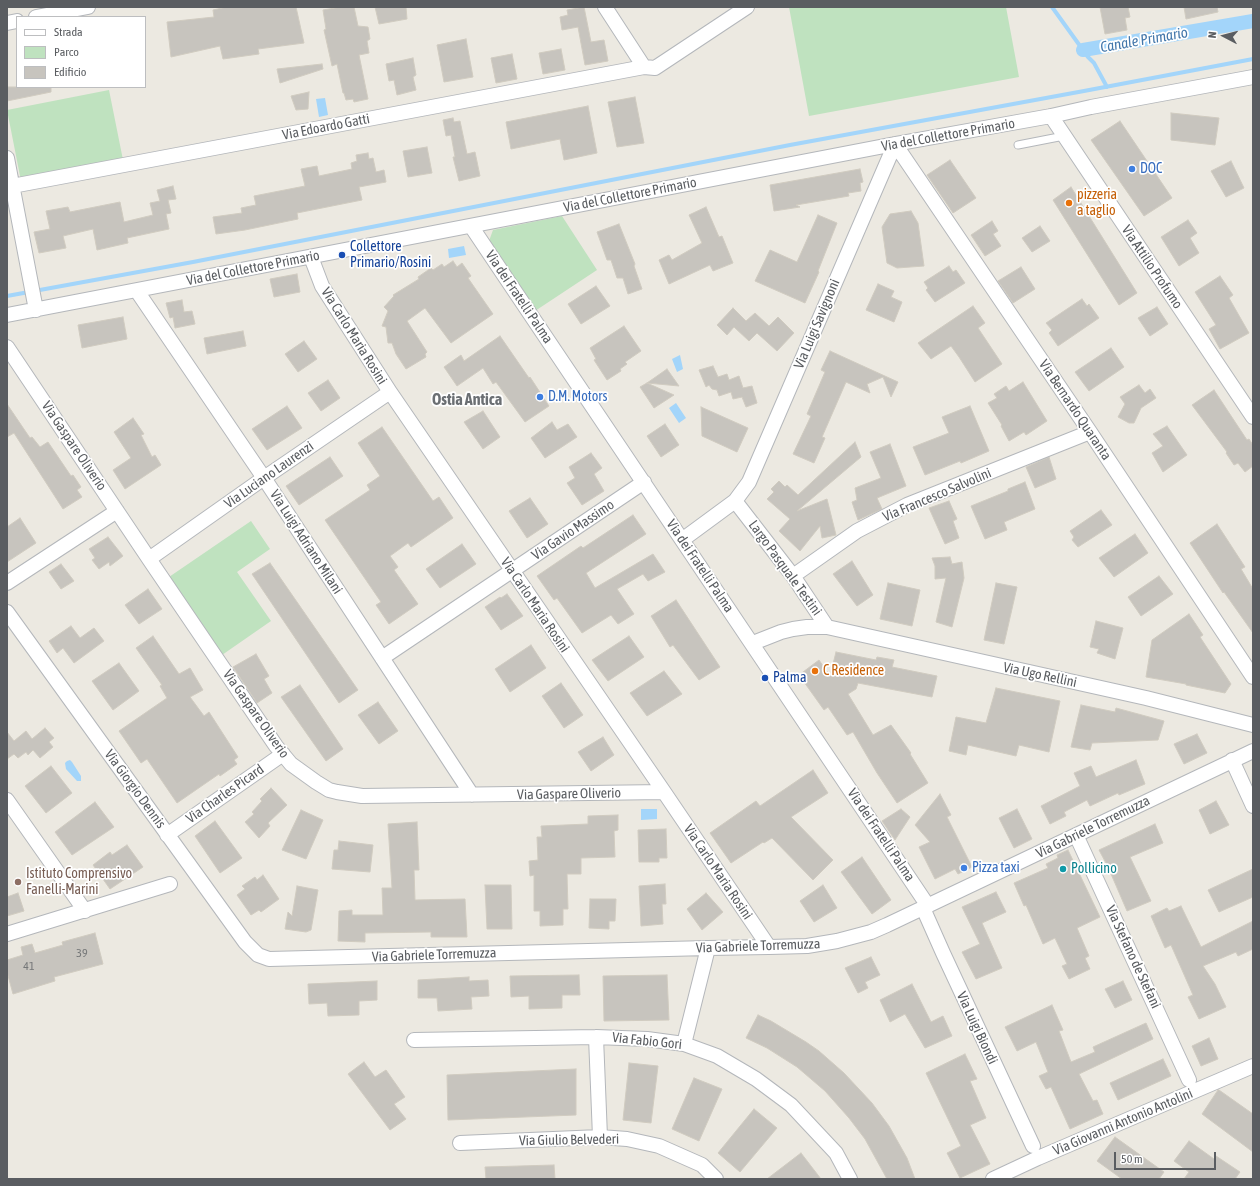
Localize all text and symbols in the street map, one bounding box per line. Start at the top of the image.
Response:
legend [16,16,146,88]
north arrow [1204,16,1244,56]
water label: Canale Primario [1099,23,1189,57]
text: Strada [54,25,83,39]
text: N [1206,31,1218,39]
text: Parco [54,45,79,59]
text: Edificio [54,65,86,79]
street label: Via Edoardo Gatti [281,110,371,144]
street label: Via del Collettore Primario [880,115,1016,155]
place label: DOC [1140,161,1162,177]
marker: DOC [1127,164,1137,174]
street label: Via del Collettore Primario [562,174,698,216]
place label: pizzeria a taglio [1077,187,1117,220]
marker: pizzeria a taglio [1064,198,1074,208]
street label: Via Attilio Profumo [1118,222,1186,312]
place label: Collettore Primario/Rosini [350,239,431,272]
street label: Via del Collettore Primario [185,247,321,289]
street label: Via dei Fratelli Palma [482,247,556,347]
marker: Collettore Primario/Rosini [337,250,347,260]
street label: Via Luigi Savignoni [791,277,843,371]
street label: Via Carlo Maria Rosini [317,285,391,387]
street label: Via Bernardo Quaranta [1035,357,1115,463]
place label: D.M. Motors [548,389,607,405]
district label: Ostia Antica [432,390,502,410]
marker: D.M. Motors [535,392,545,402]
street label: Via Gaspare Oliverio [38,398,110,494]
street label: Via Luciano Laurenzi [221,438,317,512]
street label: Via Francesco Salvolini [880,465,994,525]
street label: Via Luigi Adriano Milani [266,487,346,597]
street label: Via Gavio Massimo [529,496,617,564]
street label: Via dei Fratelli Palma [663,516,737,616]
street label: Largo Pasquale Testini [745,517,825,619]
street label: Via Carlo Maria Rosini [497,554,573,656]
street label: Via Ugo Rellini [1002,659,1078,691]
place label: C Residence [823,663,884,679]
marker: C Residence [810,666,820,676]
street label: Via Gaspare Oliverio [219,667,293,761]
place label: Palma [773,670,806,686]
marker: Palma [760,673,770,683]
street label: Via Giorgio Dennis [101,746,169,832]
street label: Via Charles Picard [183,761,267,827]
street label: Via Gaspare Oliverio [517,785,621,803]
street label: Via dei Fratelli Palma [844,785,918,885]
street label: Via Gabriele Torremuzza [1033,792,1153,862]
street label: Via Carlo Maria Rosini [680,821,756,923]
place label: Pizza taxi [972,860,1020,876]
place label: Pollicino [1071,861,1117,877]
marker: Pizza taxi [959,863,969,873]
marker: Pollicino [1058,864,1068,874]
place label: Istituto Comprensivo Fanelli-Marini [26,866,132,898]
marker: Istituto Comprensivo Fanelli-Marini [13,877,23,887]
street label: Via Stefano de Stefani [1102,903,1164,1011]
street label: Via Gabriele Torremuzza [695,935,821,957]
street label: Via Gabriele Torremuzza [371,944,497,966]
house number: 39 [76,946,88,960]
house number: 41 [23,959,35,973]
street label: Via Luigi Biondi [953,989,1001,1067]
street label: Via Fabio Gori [611,1029,683,1053]
street label: Via Giovanni Antonio Antolini [1051,1085,1195,1159]
street label: Via Giulio Belvederi [519,1131,619,1149]
scale bar [1116,1144,1218,1170]
text: 50 m [1121,1152,1143,1166]

